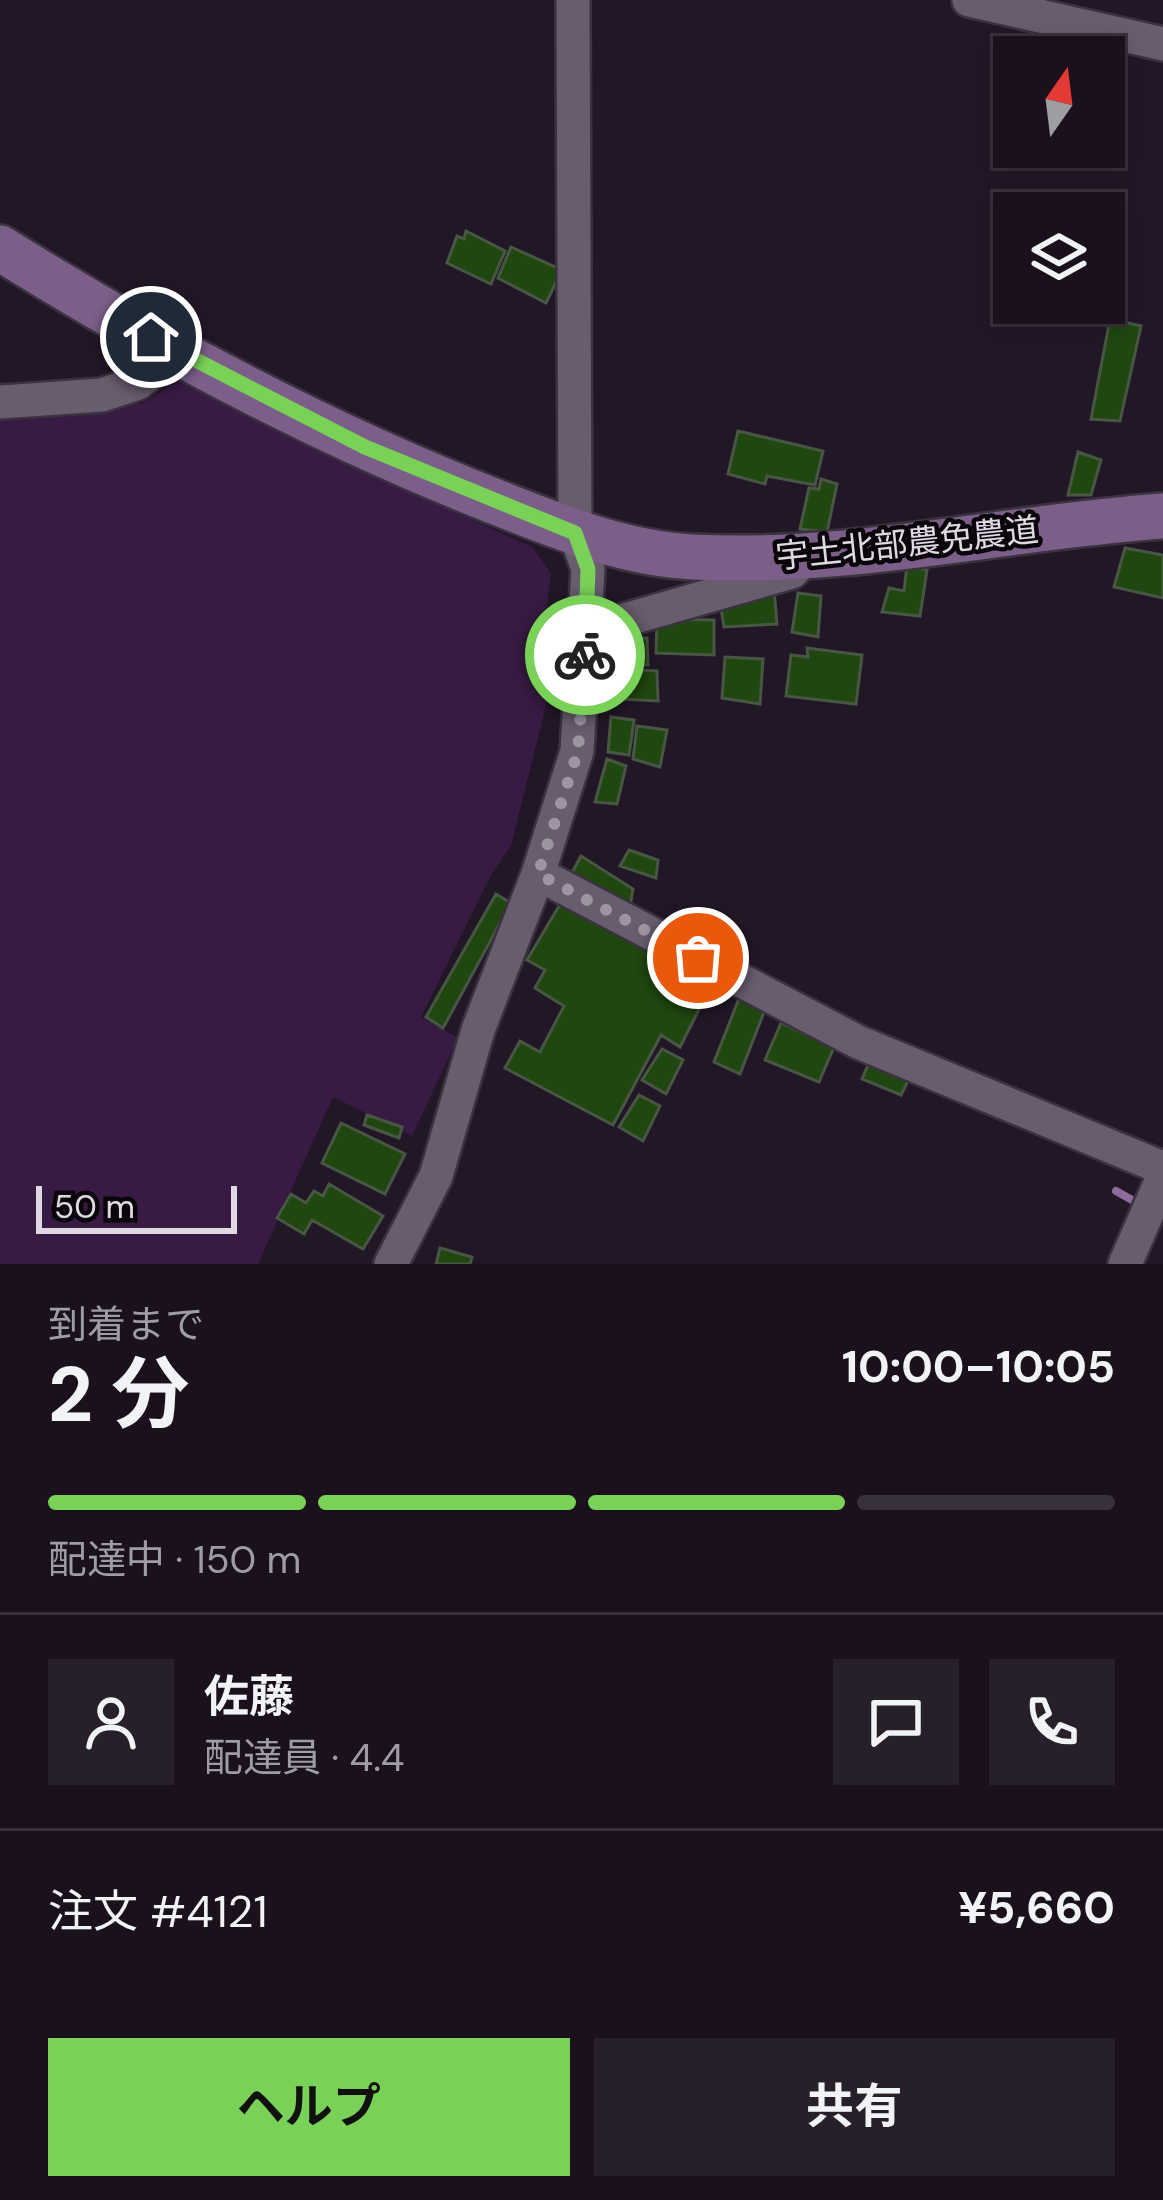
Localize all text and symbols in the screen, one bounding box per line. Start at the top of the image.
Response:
north arrow [993,36,1125,168]
map controls [993,36,1125,324]
button: layers [993,192,1125,324]
pin [100,286,202,388]
icon: home [118,304,184,370]
street label: 宇土北部農免農道 [773,508,1041,578]
courier [525,595,645,715]
icon: bike [552,622,618,688]
pin [647,907,749,1009]
icon: bag [665,925,731,991]
scale bar [36,1180,237,1233]
text: 50 m [54,1185,135,1228]
text: 到着まで [48,1299,204,1350]
text: 10:00–10:05 [842,1337,1115,1396]
text: 2 分 [48,1344,189,1445]
text: 配達中 · 150 m [48,1534,301,1585]
button: person [48,1659,174,1785]
button: chat [833,1659,959,1785]
button: phone [989,1659,1115,1785]
text: 佐藤 [204,1667,294,1726]
text: 配達員 · 4.4 [204,1732,405,1783]
text: ¥5,660 [958,1878,1115,1937]
text: 注文 #4121 [48,1882,267,1941]
button: ヘルプ [48,2038,570,2176]
button: 共有 [594,2038,1115,2176]

